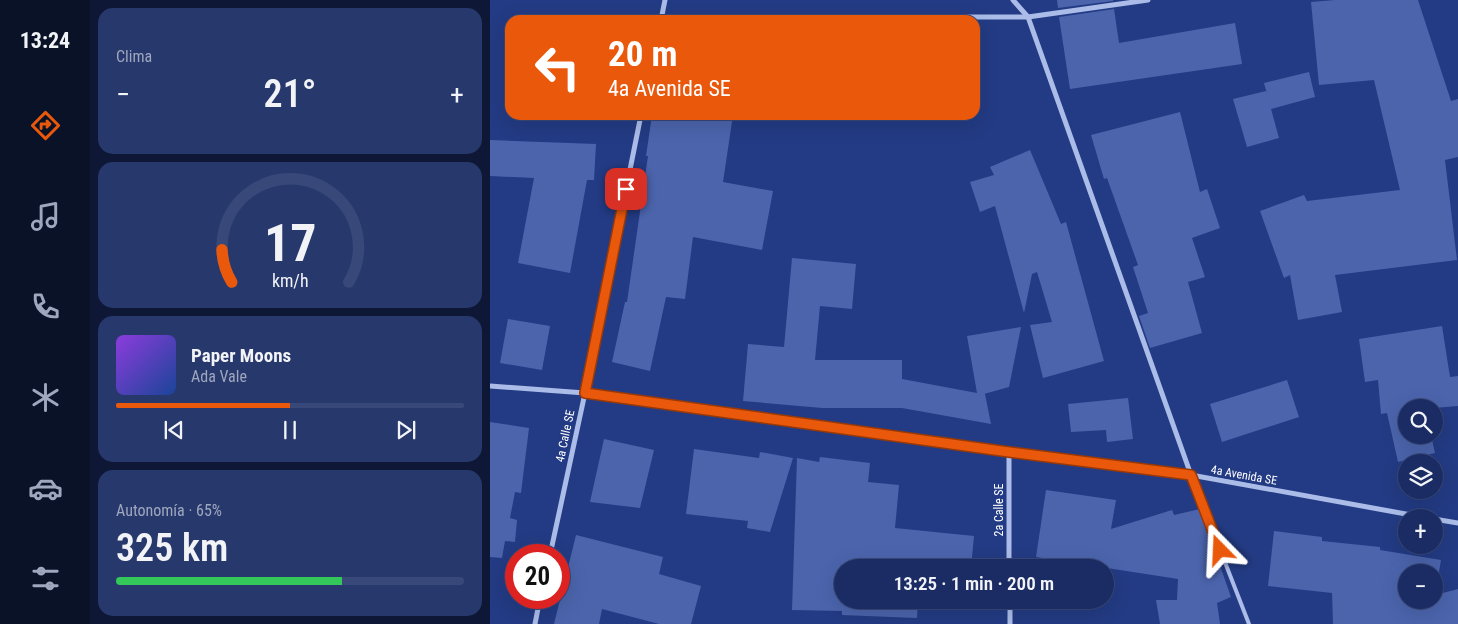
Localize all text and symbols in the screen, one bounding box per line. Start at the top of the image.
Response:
text: 13:24 [20,28,70,53]
text: 20 m [608,34,677,75]
icon: left [525,35,590,100]
text: Clima [116,47,152,66]
text: 21° [264,72,316,116]
text: 4a Avenida SE [608,76,731,101]
text: − [116,78,130,111]
text: + [450,78,464,111]
icon: directions [28,108,63,143]
pin [605,168,647,210]
icon: arrive [612,175,640,203]
icon: music [28,199,63,234]
text: 17 [264,213,316,274]
text: km/h [272,270,308,291]
icon: phone [28,289,63,324]
text: Paper Moons [191,344,291,367]
text: Ada Vale [191,367,247,386]
icon: climate [28,380,63,415]
map controls [1398,399,1443,609]
button: search [1398,399,1443,444]
street label: 4a Calle SE [553,409,577,463]
icon: previous [160,416,188,444]
icon: pause [276,416,304,444]
icon: next [392,416,420,444]
button: layers [1398,454,1443,499]
street label: 4a Avenida SE [1210,462,1278,488]
icon: car [28,471,63,506]
street label: 2a Calle SE [992,483,1006,537]
text: Autonomía · 65% [116,501,222,520]
button: + [1398,509,1443,554]
position arrow [1193,523,1245,575]
text: 325 km [116,526,228,570]
speed limit sign: 20 [505,544,570,609]
icon: filters [28,561,63,596]
button: − [1398,564,1443,609]
text: 13:25 · 1 min · 200 m [894,572,1054,595]

